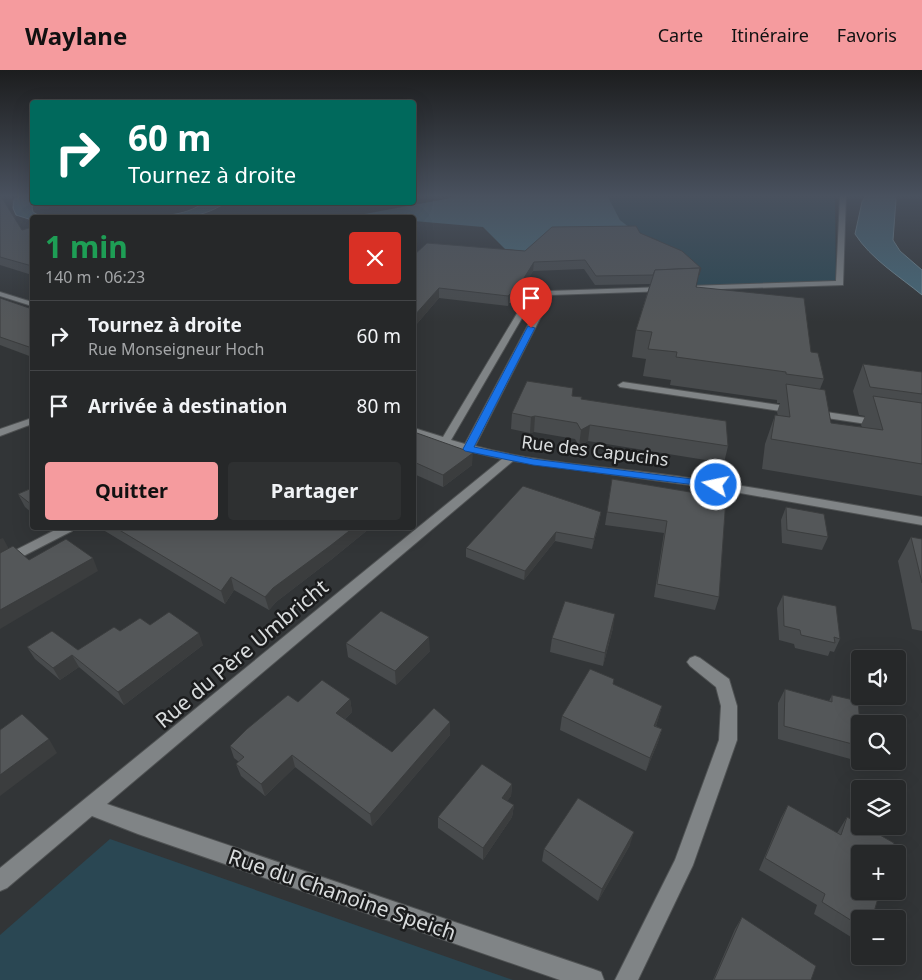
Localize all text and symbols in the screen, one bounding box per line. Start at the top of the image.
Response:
text: Waylane [25,19,127,52]
text: Carte [658,23,703,47]
text: Itinéraire [731,23,809,47]
text: Favoris [837,23,897,47]
text: 60 m [128,114,211,161]
icon: right [45,120,110,185]
text: Tournez à droite [128,159,296,189]
text: 1 min [45,226,128,267]
button: close [349,232,401,284]
text: 140 m · 06:23 [45,266,145,288]
pin [510,277,552,328]
icon: arrive [517,284,545,312]
text: Tournez à droite [88,312,242,338]
icon: right [45,322,73,350]
text: 60 m [357,323,401,349]
text: Rue Monseigneur Hoch [88,338,264,360]
icon: arrive [45,392,73,420]
text: Arrivée à destination [88,393,287,419]
text: 80 m [357,393,401,419]
street label: Rue des Capucins [520,429,670,471]
position arrow [689,458,741,510]
button: Quitter [45,462,218,520]
button: Partager [228,462,401,520]
street label: Rue du Père Umbricht [149,572,334,734]
map controls [851,650,906,965]
button: sound [851,650,906,705]
button: search [851,715,906,770]
button: layers [851,780,906,835]
street label: Rue du Chanoine Speich [225,842,460,946]
button: + [851,845,906,900]
button: − [851,910,906,965]

